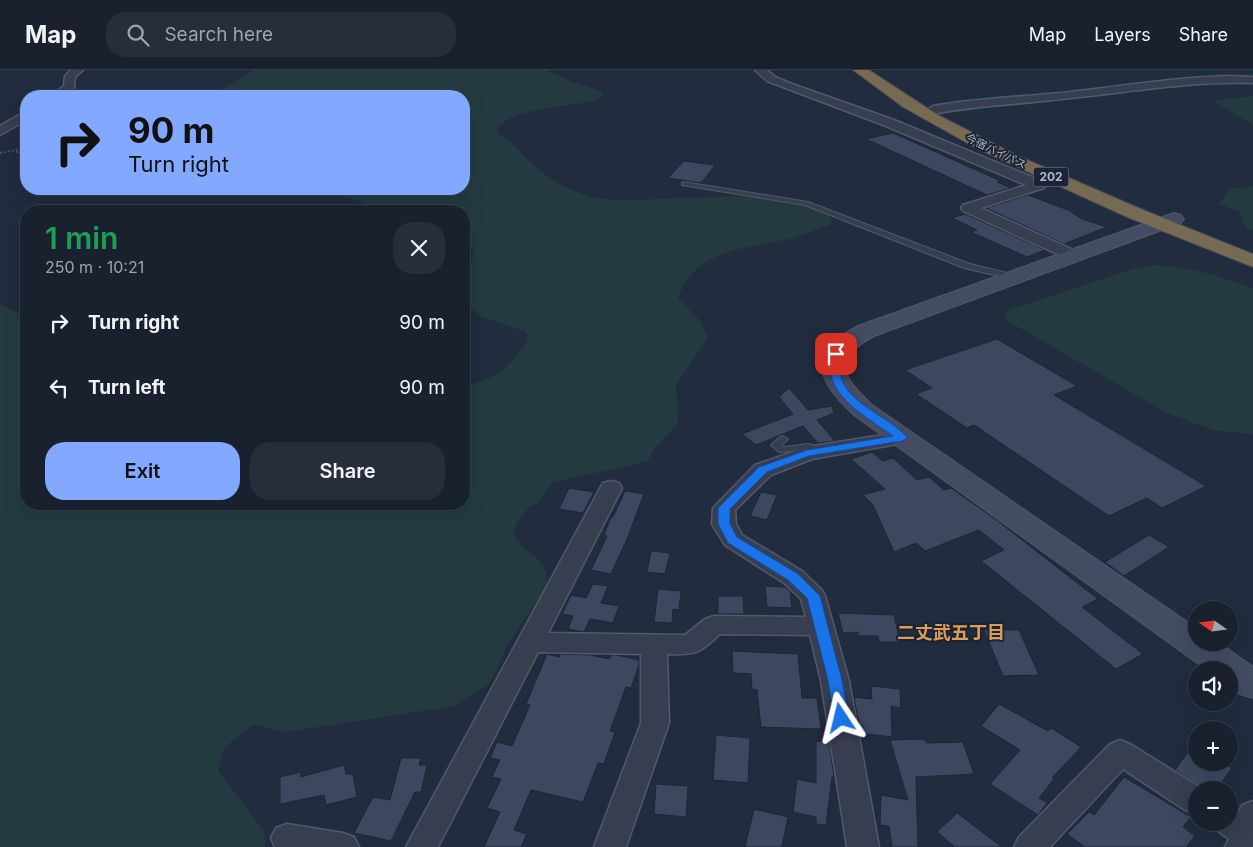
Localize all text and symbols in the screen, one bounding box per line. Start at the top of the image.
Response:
search box [106,12,456,57]
text: Map [25,20,76,49]
icon: search [124,21,152,49]
text: Search here [164,23,273,46]
text: Map [1029,24,1066,45]
text: Layers [1094,24,1151,45]
text: Share [1179,24,1228,45]
text: 90 m [128,109,215,151]
icon: right [45,110,110,175]
street label: 今宿バイパス [963,130,1029,172]
text: Turn right [128,151,229,177]
road number: 202 [1034,168,1068,186]
text: 1 min [45,220,118,256]
button: close [393,222,445,274]
text: 250 m · 10:21 [45,257,144,277]
icon: right [45,309,73,337]
text: Turn right [88,311,179,334]
text: 90 m [399,311,445,334]
pin [815,333,857,375]
icon: arrive [822,340,850,368]
icon: left [45,374,73,402]
text: Turn left [88,376,166,399]
text: 90 m [399,376,445,399]
button: Exit [45,442,240,500]
button: Share [250,442,445,500]
north arrow [1188,601,1238,651]
map controls [1188,601,1238,831]
district label: 二丈武五丁目 [897,622,1005,643]
button: sound [1188,661,1238,711]
position arrow [814,691,866,743]
button: + [1188,721,1238,771]
button: − [1188,781,1238,831]

